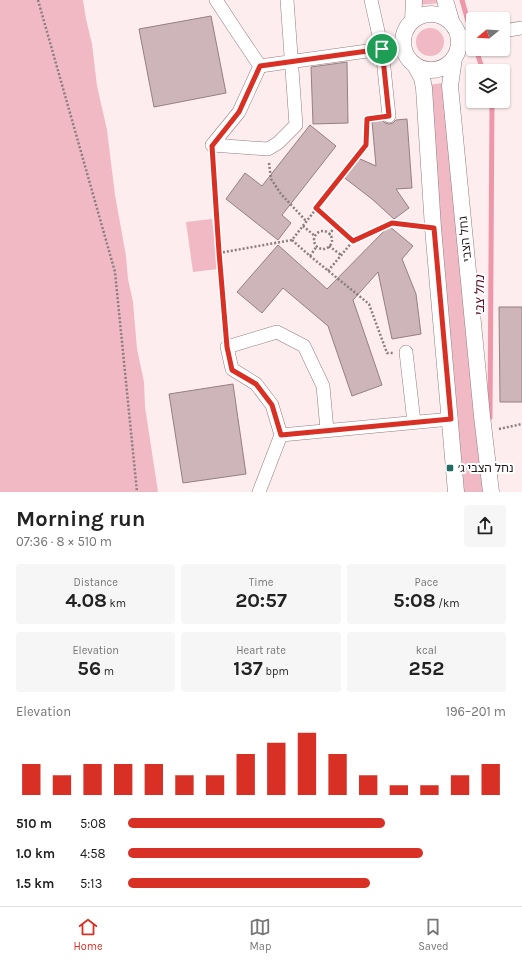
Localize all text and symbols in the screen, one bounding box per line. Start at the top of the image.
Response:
north arrow [466,12,510,56]
map controls [466,12,510,108]
pin [365,32,399,66]
icon: arrive [371,38,393,60]
button: layers [466,64,510,108]
street label: נחל הצבי [456,215,474,263]
water label: נחל צבי [472,274,487,317]
place label: נחל הצבי ג׳ [458,461,513,475]
marker: נחל הצבי ג׳ [445,463,455,473]
button: share [464,505,506,547]
text: Morning run [16,506,145,532]
text: 07:36 · 8 × 510 m [16,534,112,549]
text: Distance [73,576,118,589]
text: Time [249,576,273,589]
text: Pace [415,576,438,589]
text: 4.08 [65,589,107,612]
text: 20:57 [235,589,287,612]
text: 5:08 [393,589,436,612]
text: km [107,597,126,610]
text: /km [436,597,460,610]
text: Elevation [72,644,119,657]
text: Heart rate [236,644,286,657]
text: kcal [416,644,437,657]
text: 56 [77,657,101,680]
text: 137 [233,657,263,680]
text: 252 [408,657,444,680]
text: m [101,665,114,678]
text: bpm [263,665,289,678]
text: Elevation [16,704,71,719]
text: 196–201 m [446,704,506,719]
text: 510 m [16,816,52,831]
text: 5:08 [80,816,106,831]
text: 1.0 km [16,846,55,861]
text: 4:58 [80,846,106,861]
text: 1.5 km [16,876,54,891]
text: 5:13 [80,876,102,891]
tab: Home [73,916,103,953]
tab: Map [249,916,271,953]
tab: Saved [418,916,449,953]

